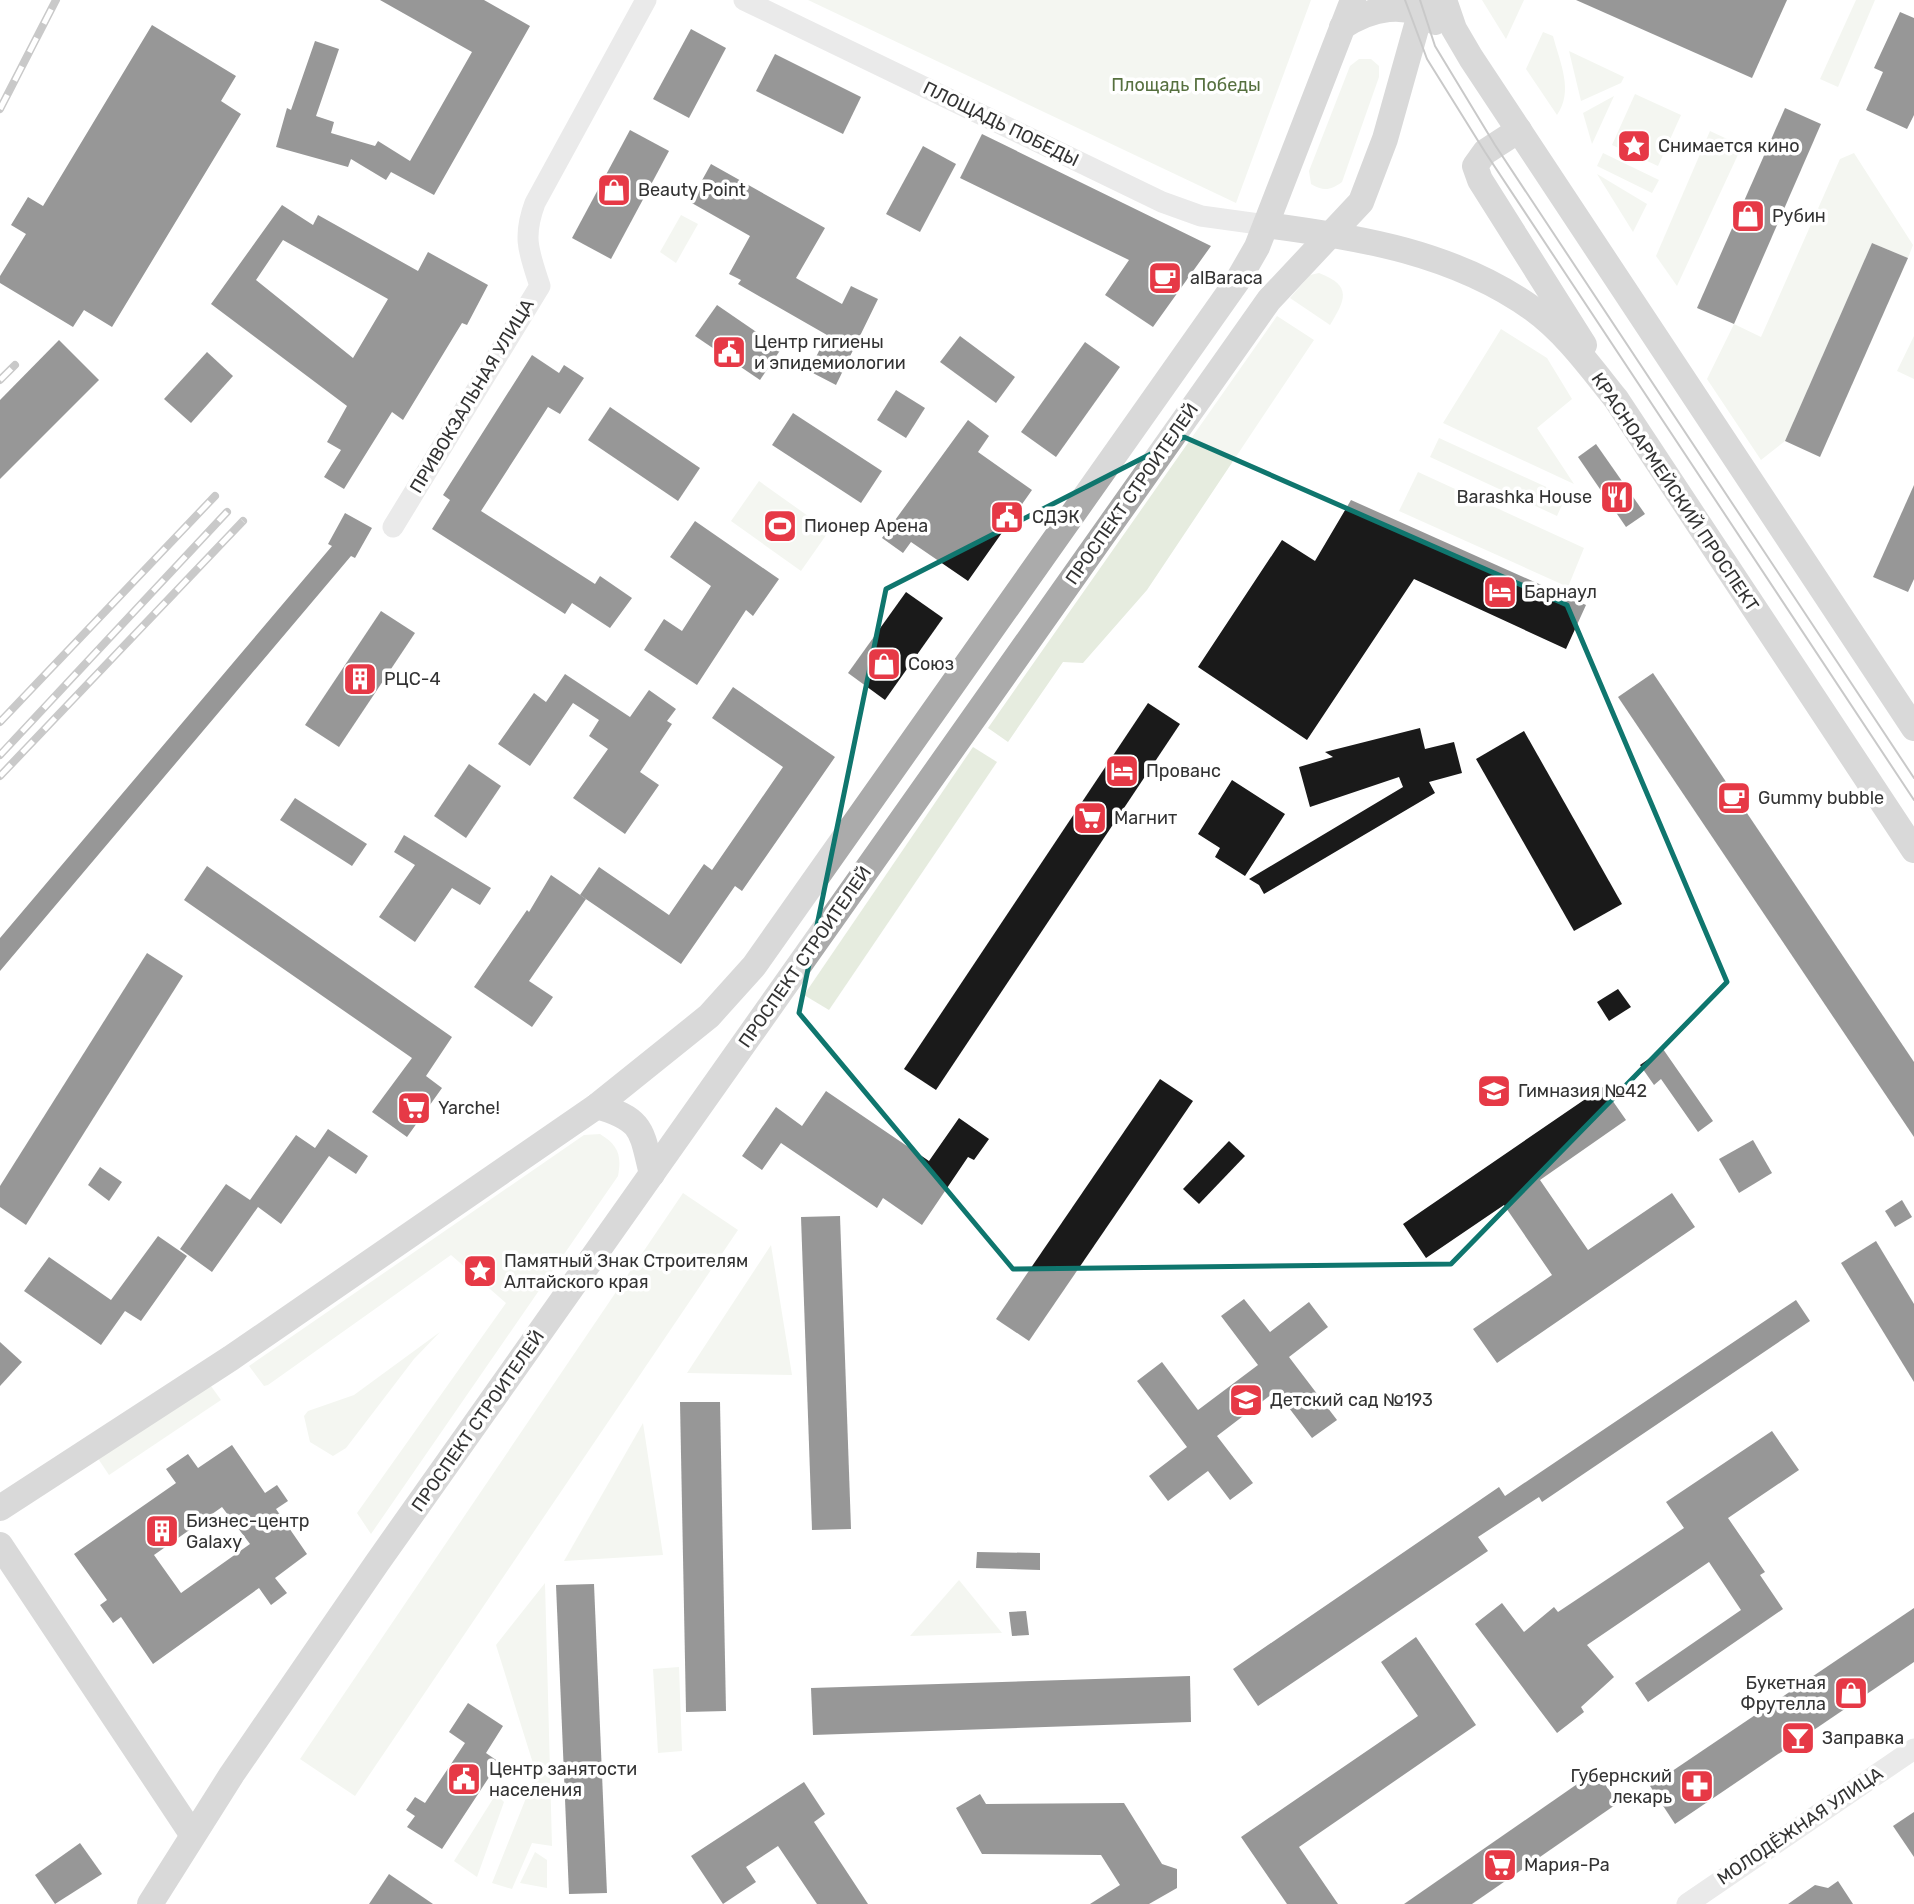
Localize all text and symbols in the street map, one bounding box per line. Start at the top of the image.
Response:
park label: Площадь Победы [1111,74,1261,96]
street label: ПЛОЩАДЬ ПОБЕДЫ [920,77,1082,171]
place icon: Снимается кино [1615,127,1653,165]
place label: Снимается кино [1658,135,1799,157]
shop icon: Beauty Point [595,171,633,209]
place label: Beauty Point [638,179,746,201]
shop icon: Рубин [1729,197,1767,235]
place label: Рубин [1772,205,1826,227]
cafe icon: alBaraca [1146,259,1184,297]
place label: alBaraca [1190,267,1263,289]
street label: ПРИВОКЗАЛЬНАЯ УЛИЦА [405,295,539,497]
place label: Центр гигиены и эпидемиологии [754,331,906,374]
public building icon: Центр гигиены и эпидемиологии [710,333,748,371]
street label: КРАСНОАРМЕЙСКИЙ ПРОСПЕКТ [1587,368,1763,616]
street label: ПРОСПЕКТ СТРОИТЕЛЕЙ [1061,399,1203,589]
restaurant icon: Barashka House [1598,478,1636,516]
place label: Barashka House [1457,486,1592,508]
public building icon: СДЭК [988,498,1026,536]
place label: СДЭК [1032,506,1080,528]
sports icon: Пионер Арена [761,507,799,545]
place label: Пионер Арена [804,515,928,537]
hotel icon: Барнаул [1481,573,1519,611]
place label: Барнаул [1524,581,1597,603]
shop icon: Союз [865,645,903,683]
place label: Союз [908,653,954,675]
building icon: РЦС-4 [341,660,379,698]
place label: РЦС-4 [384,668,441,690]
hotel icon: Прованс [1103,752,1141,790]
place label: Прованс [1146,760,1221,782]
cafe icon: Gummy bubble [1715,779,1753,817]
place label: Gummy bubble [1758,787,1884,809]
supermarket icon: Магнит [1071,799,1109,837]
place label: Магнит [1114,807,1177,829]
street label: ПРОСПЕКТ СТРОИТЕЛЕЙ [734,862,876,1052]
school or university icon: Гимназия №42 [1475,1072,1513,1110]
place label: Гимназия №42 [1518,1080,1647,1102]
supermarket icon: Yarche! [395,1089,433,1127]
place label: Yarche! [438,1097,500,1119]
place label: Памятный Знак Строителям Алтайского края [504,1250,748,1293]
place icon: Памятный Знак Строителям Алтайского края [461,1252,499,1290]
street label: ПРОСПЕКТ СТРОИТЕЛЕЙ [407,1326,549,1516]
school or university icon: Детский сад №193 [1227,1381,1265,1419]
place label: Детский сад №193 [1270,1389,1433,1411]
place label: Бизнес-центр Galaxy [186,1510,309,1553]
building icon: Бизнес-центр Galaxy [143,1512,181,1550]
place label: Букетная Фрутелла [1740,1672,1826,1715]
shop icon: Букетная Фрутелла [1832,1674,1870,1712]
bar icon: Заправка [1779,1719,1817,1757]
place label: Заправка [1822,1727,1904,1749]
place label: Центр занятости населения [489,1758,637,1801]
public building icon: Центр занятости населения [445,1760,483,1798]
street label: МОЛОДЁЖНАЯ УЛИЦА [1713,1762,1887,1890]
place label: Губернский лекарь [1570,1765,1672,1808]
pharmacy icon: Губернский лекарь [1678,1767,1716,1805]
supermarket icon: Мария-Ра [1481,1846,1519,1884]
place label: Мария-Ра [1524,1854,1610,1876]

